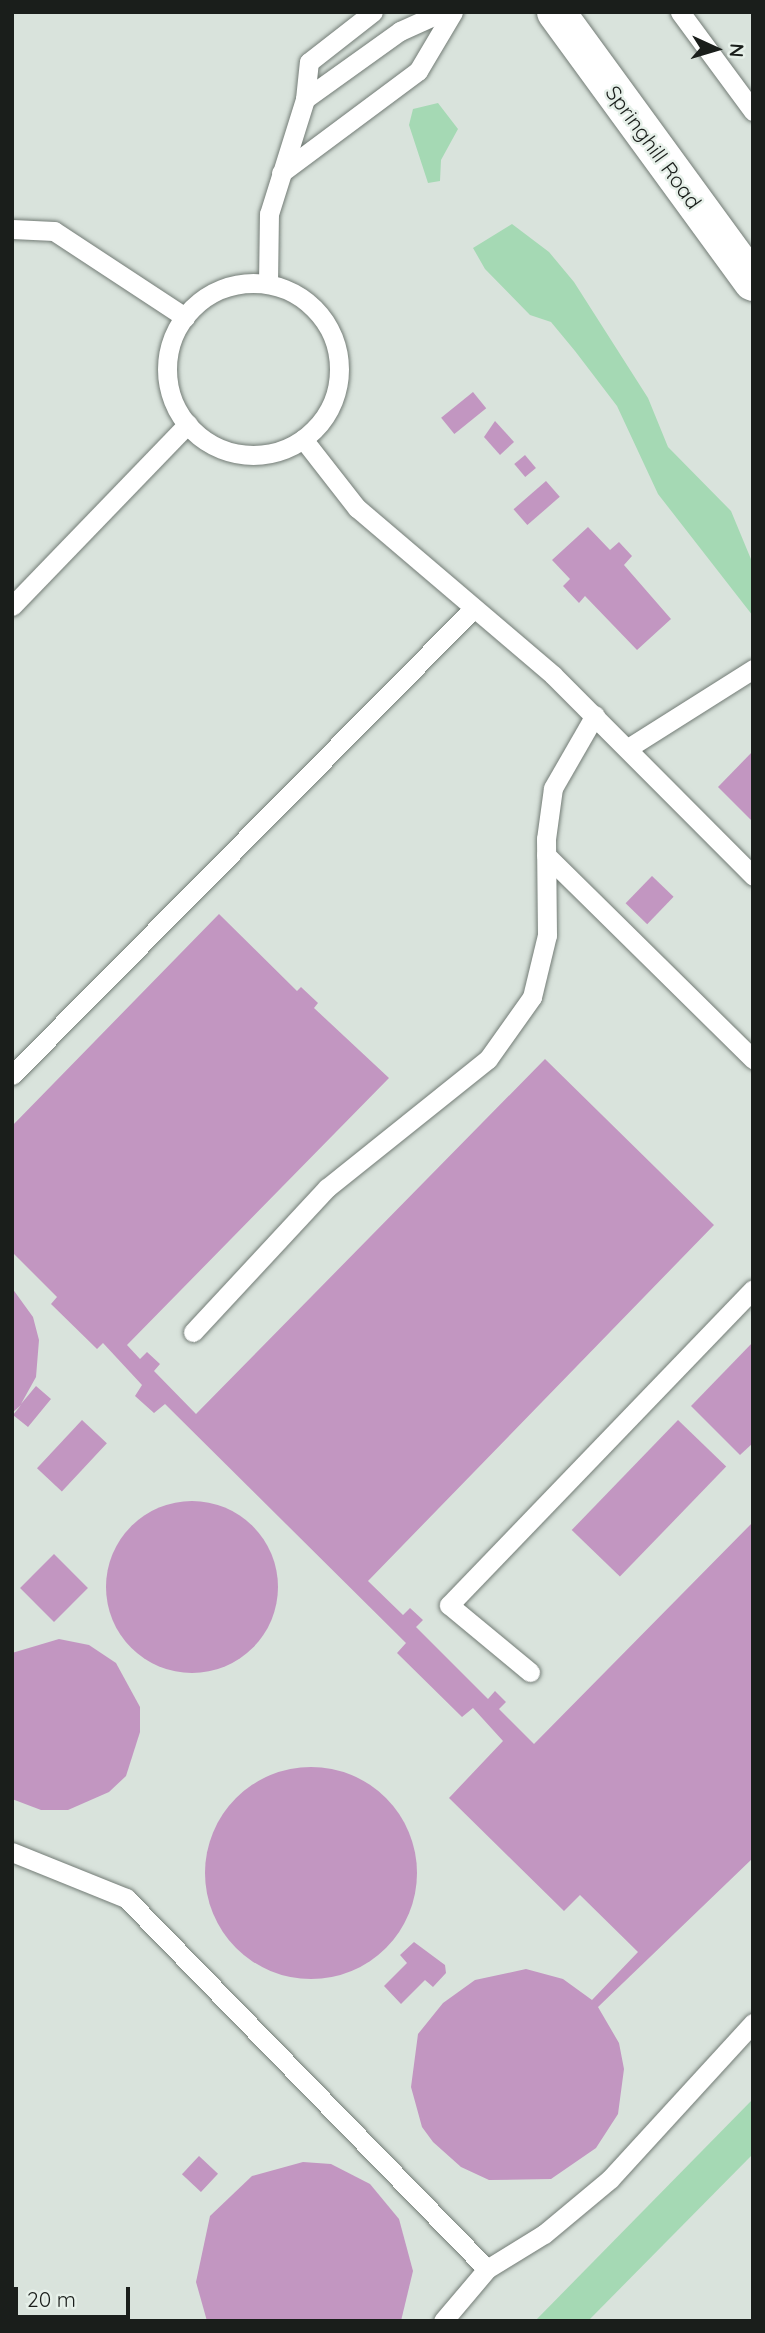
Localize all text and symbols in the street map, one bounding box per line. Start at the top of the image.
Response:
north arrow [681,14,751,84]
text: N [724,43,749,58]
street label: Springhill Road [601,80,707,214]
scale bar [18,2274,133,2318]
text: 20 m [27,2286,76,2312]

